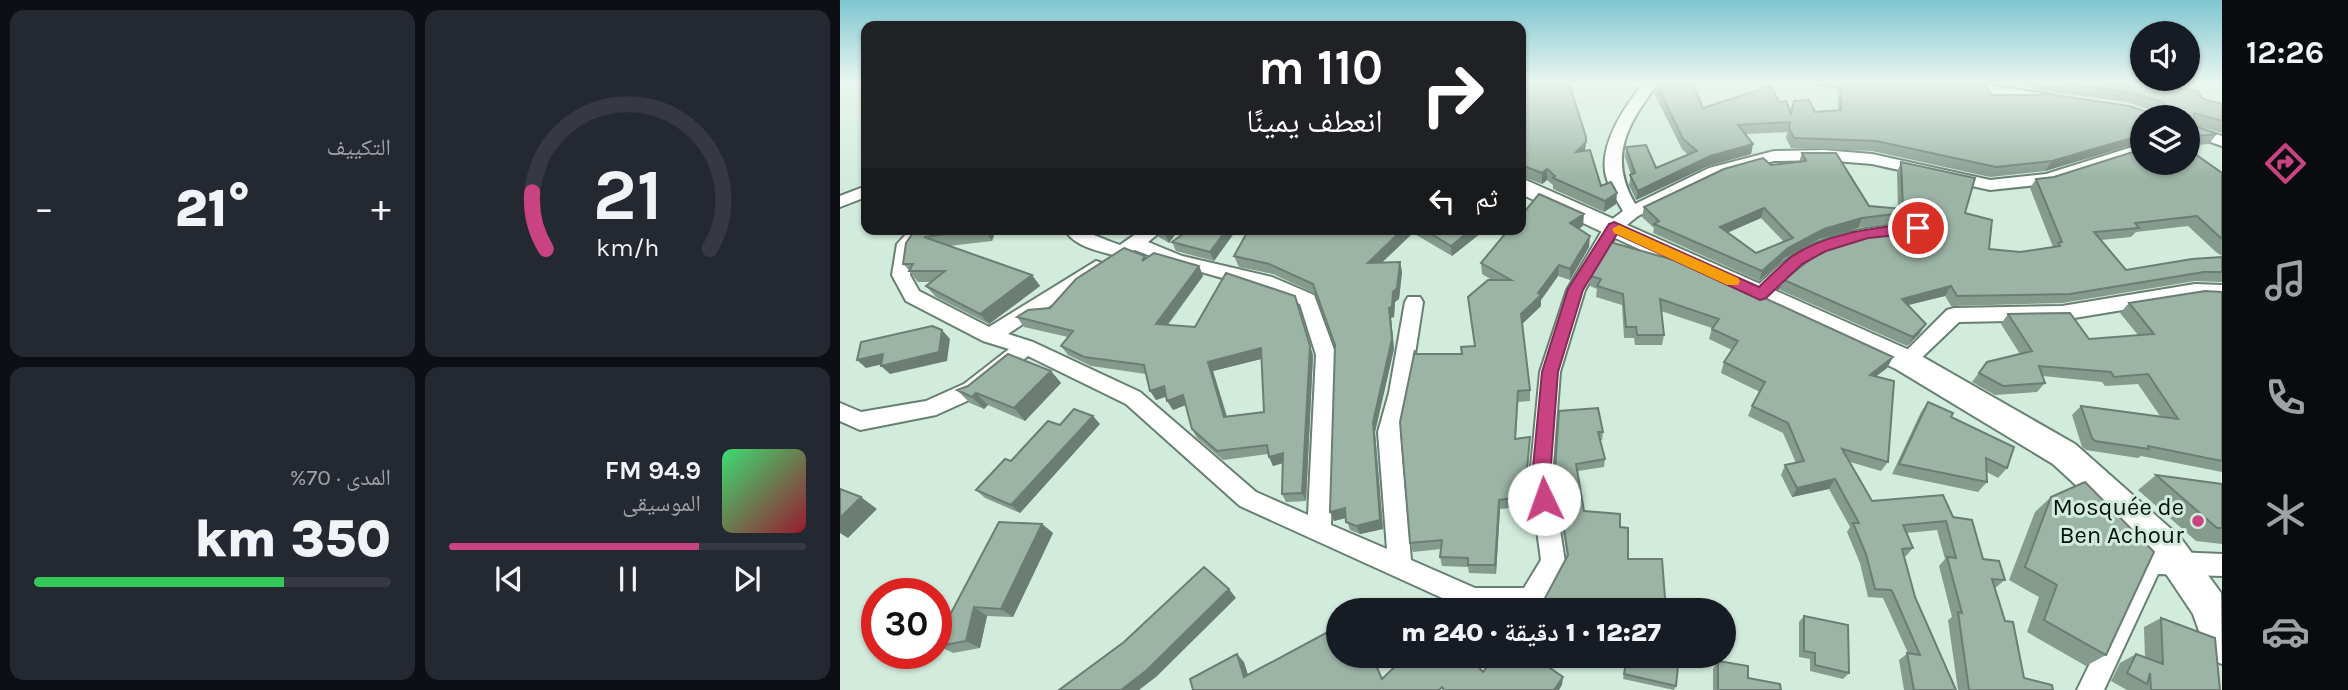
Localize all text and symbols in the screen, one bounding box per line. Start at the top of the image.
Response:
map controls [2130,21,2200,175]
button: sound [2130,21,2200,91]
text: 12:26 [2246,34,2324,71]
text: 110 m [1258,39,1383,96]
icon: right [1407,49,1498,140]
text: انعطف يمينًا [1246,103,1383,140]
button: layers [2130,105,2200,175]
text: التكييف [326,134,391,161]
icon: directions [2261,139,2310,188]
text: 21 [593,153,663,238]
text: 21° [175,178,250,239]
icon: left [1423,182,1461,220]
text: ثم [1475,183,1498,214]
text: − [34,186,54,231]
text: + [371,186,391,231]
pin [1888,198,1948,258]
icon: arrive [1899,209,1937,247]
text: km/h [596,233,659,262]
icon: music [2261,256,2310,305]
icon: phone [2261,373,2310,422]
text: 94.9 FM [605,455,701,486]
position arrow [1507,462,1581,536]
text: المدى · 70% [290,464,391,491]
text: الموسيقى [622,490,701,517]
icon: climate [2261,490,2310,539]
place label: Mosquée de Ben Achour [2052,493,2184,549]
text: 350 km [194,508,391,569]
marker: Mosquée de Ben Achour [2190,513,2206,529]
icon: previous [490,560,528,598]
icon: pause [609,560,647,598]
icon: next [728,560,766,598]
speed limit sign: 30 [861,578,952,669]
icon: car [2261,607,2310,656]
text: 12:27 · 1 دقيقة · 240 m [1401,617,1661,648]

